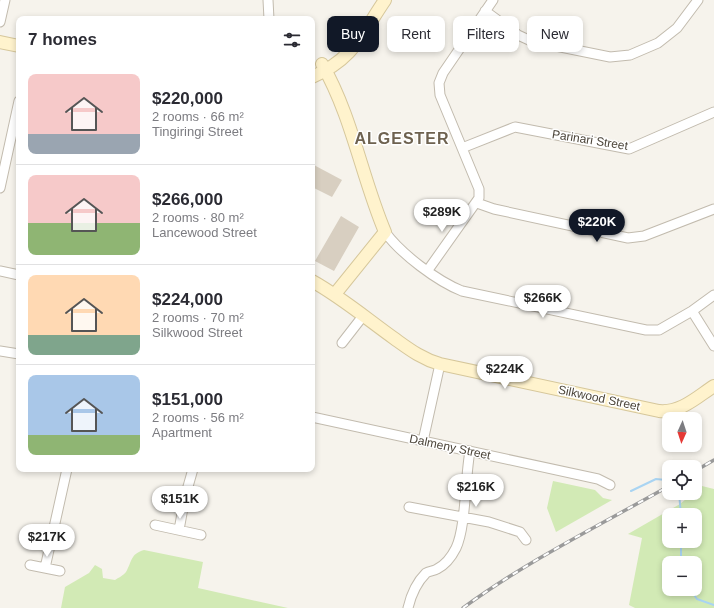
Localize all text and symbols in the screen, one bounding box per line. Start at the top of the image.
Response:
chip: Buy [327,16,379,52]
chip: Rent [387,16,445,52]
chip: Filters [453,16,519,52]
chip: New [527,16,583,52]
icon: filters [281,29,303,51]
text: 7 homes [28,30,97,49]
text: $220,000 [152,89,223,108]
icon: home [60,90,108,138]
text: 2 rooms · 66 m² [152,109,244,124]
text: Tingiringi Street [152,124,243,139]
street label: Parinari Street [551,127,630,153]
district label: ALGESTER [354,130,450,147]
text: $266,000 [152,190,223,209]
icon: home [60,191,108,239]
pin: $289K [414,199,470,233]
text: $289K [423,204,461,219]
pin: $220K [569,209,625,243]
text: 2 rooms · 80 m² [152,210,244,225]
text: $220K [578,214,616,229]
text: Lancewood Street [152,225,257,240]
pin: $266K [515,285,571,319]
text: $224,000 [152,290,223,309]
text: $266K [524,290,562,305]
icon: home [60,291,108,339]
text: 2 rooms · 70 m² [152,310,244,325]
text: Silkwood Street [152,325,242,340]
pin: $224K [477,356,533,390]
text: $224K [486,361,524,376]
street label: Silkwood Street [557,382,642,414]
text: $151,000 [152,390,223,409]
icon: home [60,391,108,439]
text: 2 rooms · 56 m² [152,410,244,425]
north arrow [662,412,702,452]
map controls [662,412,702,596]
text: Apartment [152,425,212,440]
street label: Dalmeny Street [408,432,493,463]
button: locate [662,460,702,500]
pin: $216K [448,474,504,508]
text: $216K [457,479,495,494]
pin: $151K [152,486,208,520]
text: $151K [161,491,199,506]
button: + [662,508,702,548]
pin: $217K [19,524,75,558]
text: $217K [28,529,66,544]
button: − [662,556,702,596]

